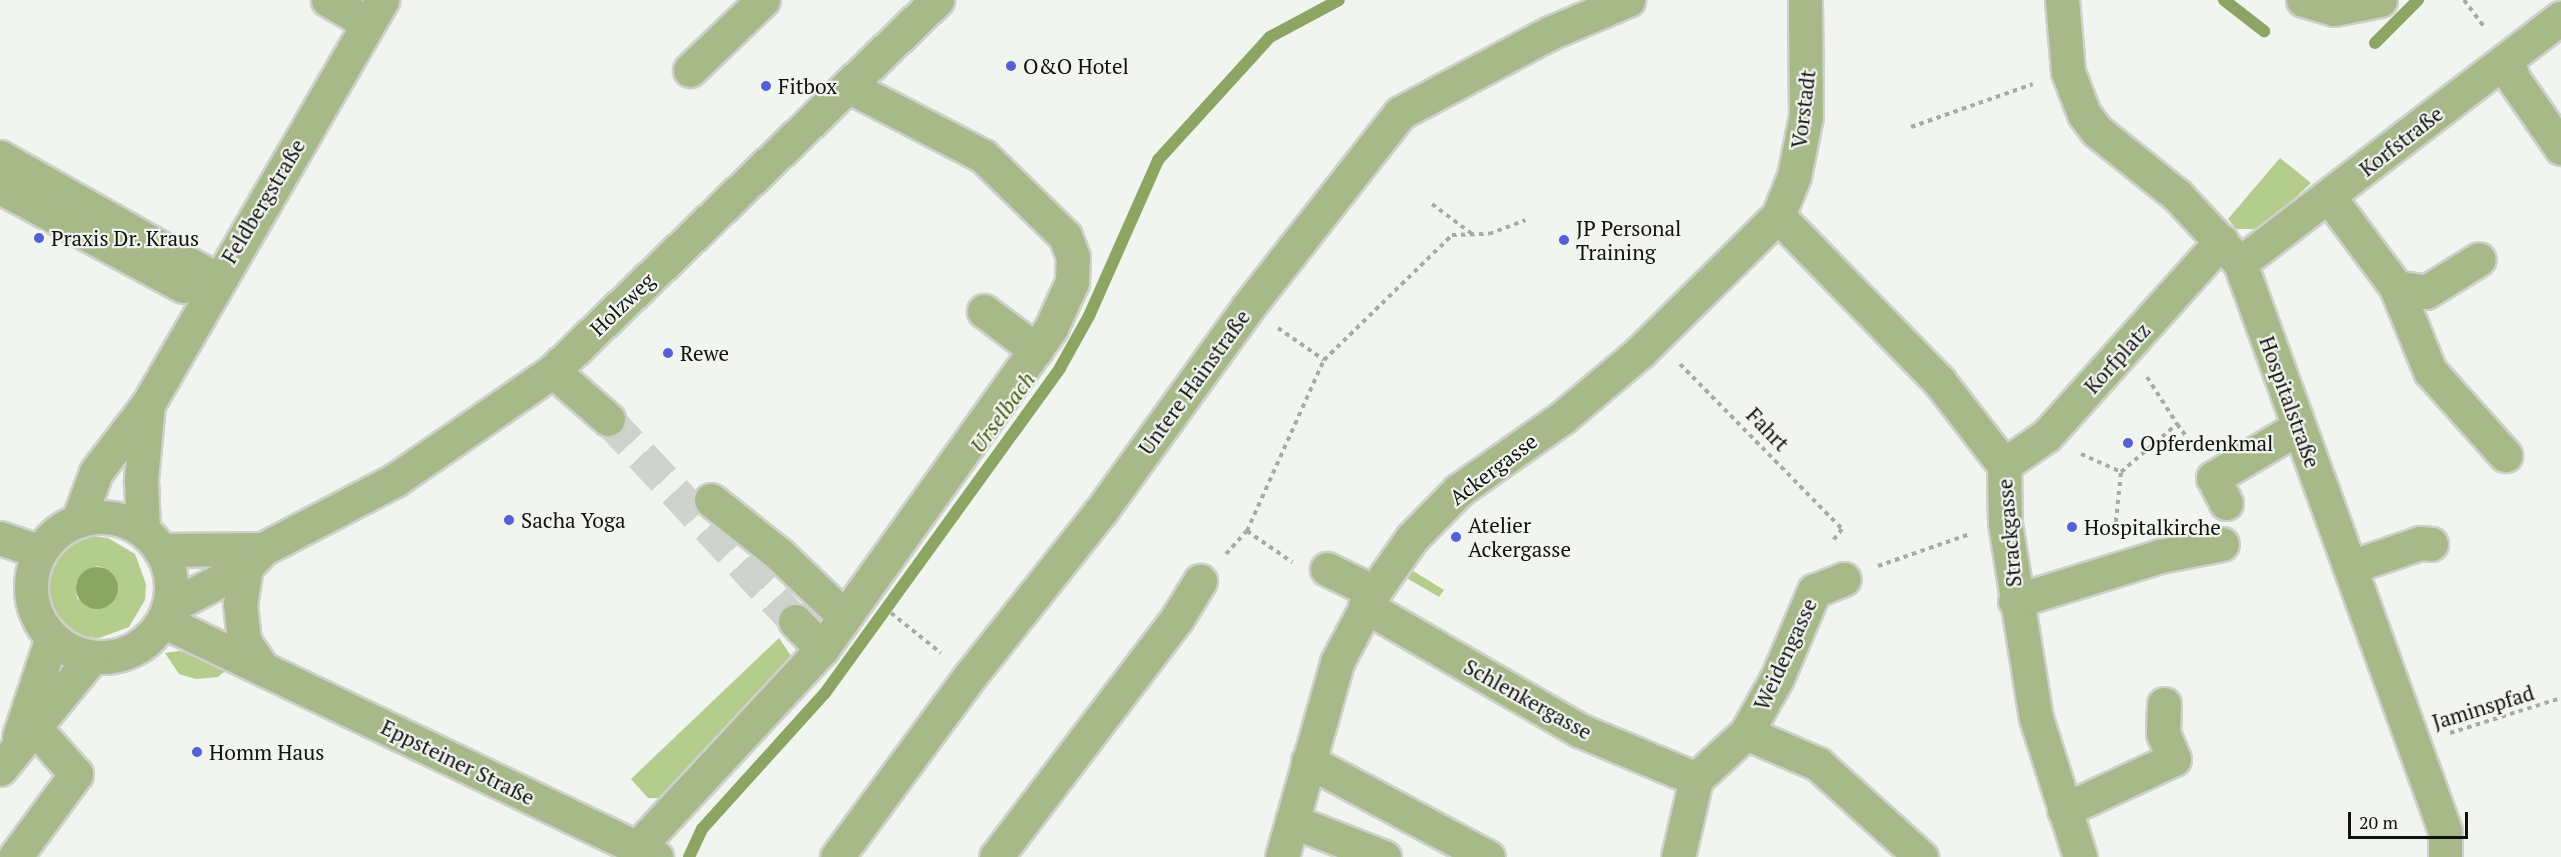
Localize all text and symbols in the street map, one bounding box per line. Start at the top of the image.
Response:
place label: O&O Hotel [1023,53,1129,79]
marker: O&O Hotel [1004,59,1018,73]
street label: Vorstadt [1786,68,1820,150]
place label: Fitbox [778,73,837,99]
marker: Fitbox [759,79,773,93]
street label: Korfstraße [2354,101,2448,181]
street label: Feldbergstraße [216,134,310,268]
place label: JP Personal Training [1576,215,1681,265]
place label: Praxis Dr. Kraus [51,225,200,251]
marker: Praxis Dr. Kraus [32,231,46,245]
marker: JP Personal Training [1557,233,1571,247]
street label: Holzweg [585,267,659,341]
street label: Untere Hainstraße [1133,305,1255,459]
street label: Korfplatz [2079,318,2155,398]
street label: Hospitalstraße [2254,333,2326,471]
place label: Rewe [680,340,729,366]
marker: Rewe [661,346,675,360]
water label: Urselbach [964,367,1040,457]
street label: Fahrt [1741,402,1795,456]
street label: Ackergasse [1444,428,1542,510]
place label: Opferdenkmal [2140,430,2273,456]
marker: Opferdenkmal [2121,436,2135,450]
street label: Strackgasse [1992,478,2026,588]
place label: Sacha Yoga [521,507,626,533]
place label: Atelier Ackergasse [1468,512,1571,562]
marker: Sacha Yoga [502,513,516,527]
place label: Hospitalkirche [2084,514,2221,540]
marker: Hospitalkirche [2065,520,2079,534]
marker: Atelier Ackergasse [1449,530,1463,544]
street label: Weidengasse [1748,594,1822,714]
street label: Schlenkergasse [1460,653,1596,745]
street label: Jaminspfad [2429,680,2537,734]
street label: Eppsteiner Straße [377,714,539,810]
place label: Homm Haus [209,739,324,765]
marker: Homm Haus [190,745,204,759]
scale bar [2351,800,2471,838]
text: 20 m [2359,810,2398,834]

